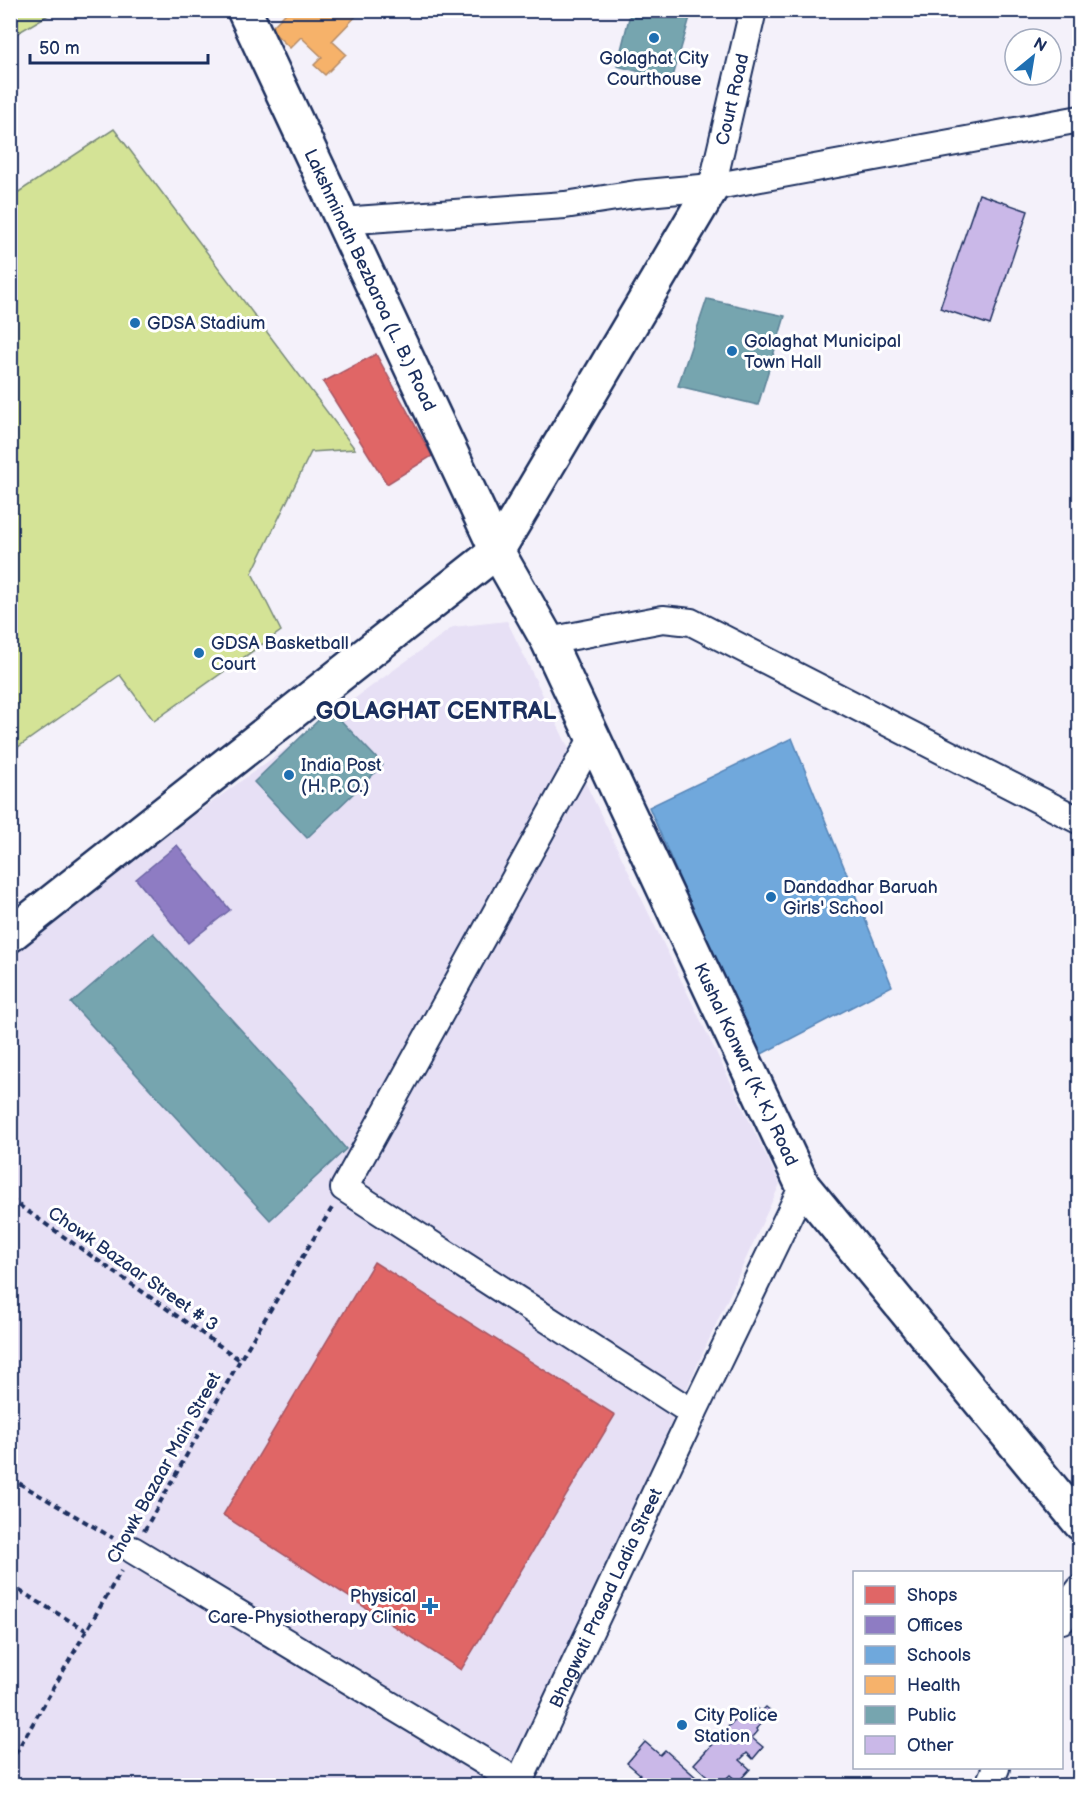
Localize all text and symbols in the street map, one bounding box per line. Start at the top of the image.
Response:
scale bar [30,27,208,65]
north arrow [1003,27,1063,87]
marker: Golaghat City Courthouse [647,31,661,45]
text: N [1030,34,1050,57]
text: 50 m [39,38,80,59]
place label: Golaghat City Courthouse [599,48,710,90]
street label: Court Road [712,51,753,147]
street label: Lakshminath Bezbaroa (L. B.) Road [300,146,440,414]
place label: GDSA Stadium [147,313,265,334]
marker: GDSA Stadium [128,316,142,330]
place label: Golaghat Municipal Town Hall [744,331,901,373]
marker: Golaghat Municipal Town Hall [725,344,739,358]
place label: GDSA Basketball Court [211,633,349,675]
marker: GDSA Basketball Court [192,646,206,660]
district label: GOLAGHAT CENTRAL [316,697,556,726]
place label: India Post (H. P. O.) [301,755,382,797]
marker: India Post (H. P. O.) [282,768,296,782]
place label: Dandadhar Baruah Girls' School [783,877,938,919]
marker: Dandadhar Baruah Girls' School [764,890,778,904]
street label: Kushal Konwar (K. K.) Road [690,959,803,1169]
street label: Chowk Bazaar Street # 3 [44,1202,222,1336]
street label: Chowk Bazaar Main Street [103,1368,226,1567]
street label: Bhagwati Prasad Ladia Street [545,1484,667,1711]
legend [853,1571,1063,1769]
text: Shops [907,1585,958,1606]
place label: Physical Care-Physiotherapy Clinic [208,1586,416,1628]
marker: Physical Care-Physiotherapy Clinic [421,1597,439,1615]
text: Offices [907,1615,963,1636]
text: Schools [907,1645,971,1666]
text: Health [907,1675,961,1696]
place label: City Police Station [694,1705,778,1747]
text: Public [907,1705,956,1726]
marker: City Police Station [675,1718,689,1732]
text: Other [907,1735,954,1756]

